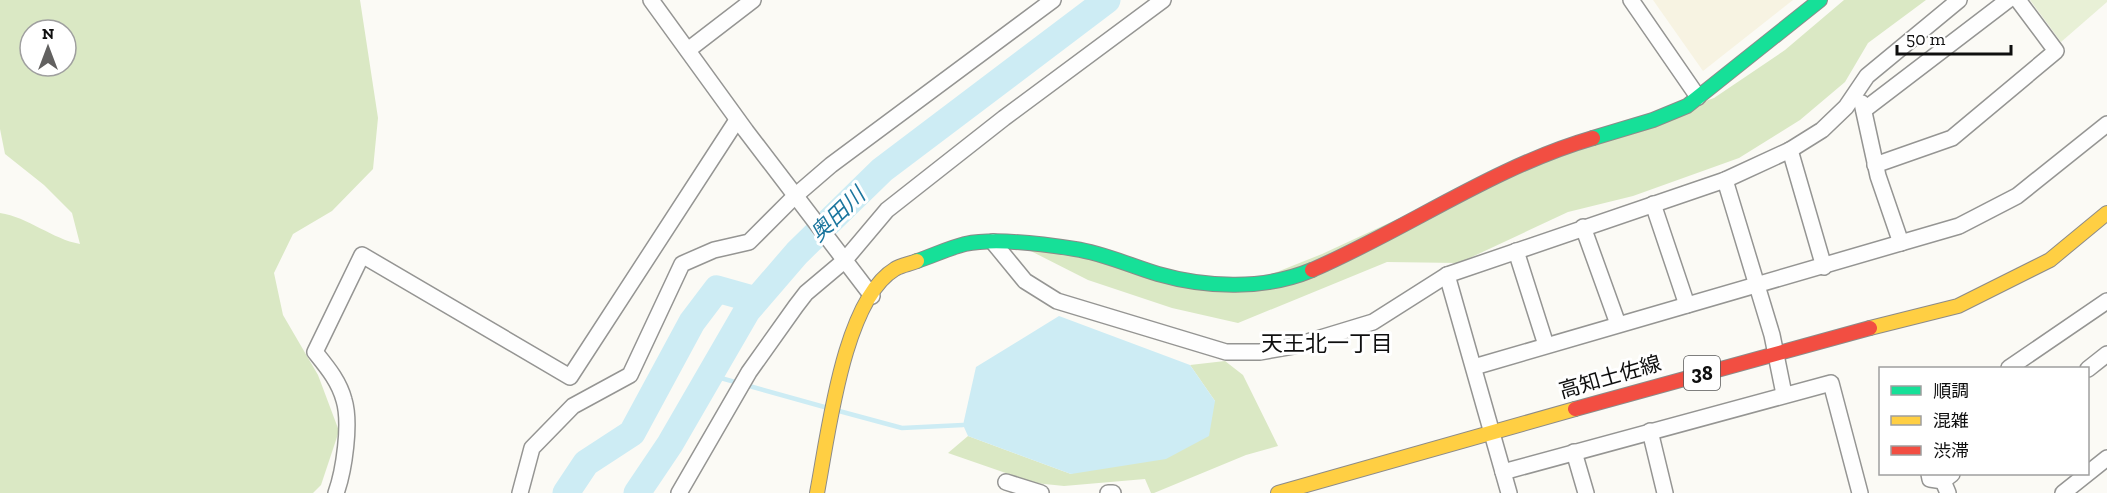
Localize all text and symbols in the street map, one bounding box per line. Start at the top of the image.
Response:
north arrow [18,18,78,78]
scale bar [1897,18,2011,56]
text: N [42,24,54,43]
text: 50 m [1906,28,1946,50]
water label: 奥田川 [804,180,872,247]
district label: 天王北一丁目 [1261,330,1393,357]
street label: 高知土佐線 [1556,350,1664,403]
road number: 38 [1684,356,1720,390]
legend [1879,367,2089,475]
text: 順調 [1933,380,1969,402]
text: 混雑 [1933,410,1969,432]
text: 渋滞 [1933,440,1969,462]

